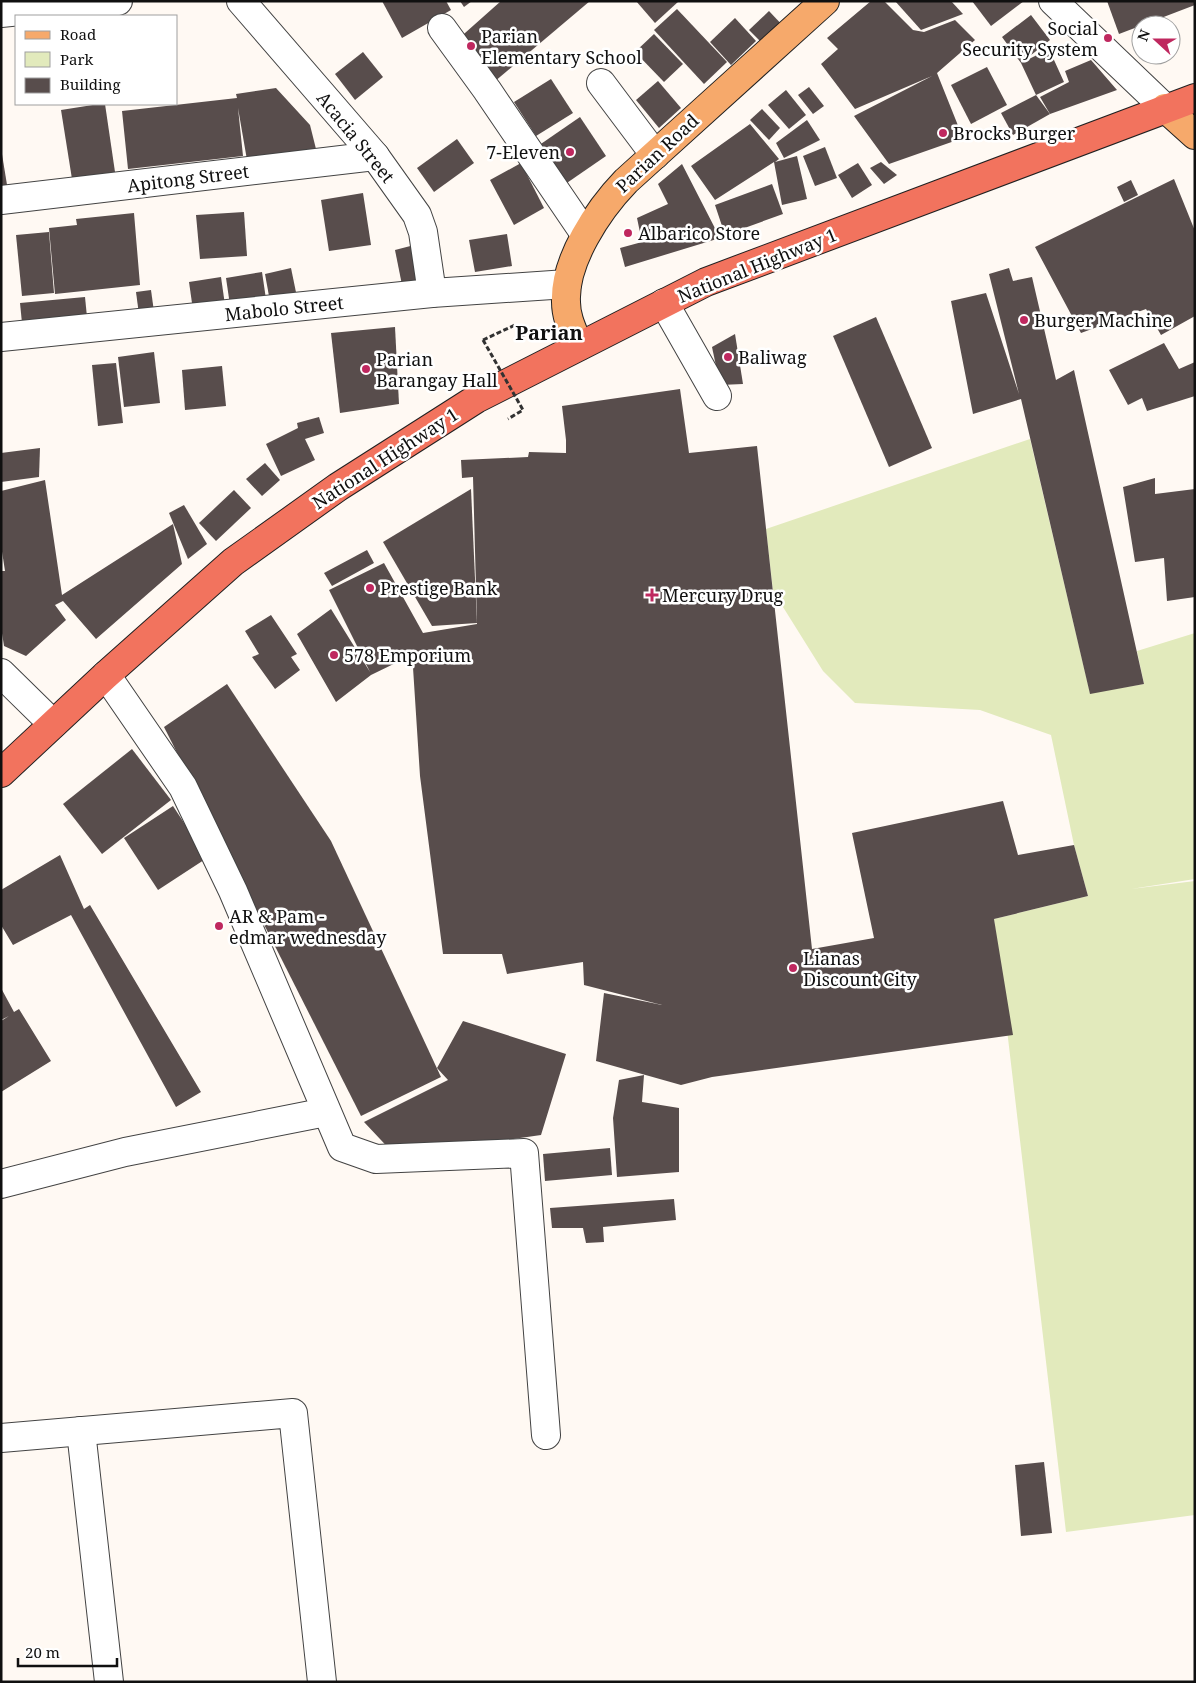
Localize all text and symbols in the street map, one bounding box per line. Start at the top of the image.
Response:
legend [15,15,178,105]
north arrow [1131,15,1181,65]
place label: Social Security System [962,16,1098,61]
text: Road [60,24,96,44]
place label: Parian Elementary School [481,24,642,69]
text: N [1133,27,1154,44]
marker: Social Security System [1102,32,1114,44]
marker: Parian Elementary School [465,40,477,52]
text: Park [60,49,94,69]
text: Building [60,74,121,94]
street label: Acacia Street [312,86,400,188]
street label: Parian Road [610,108,704,198]
place label: Brocks Burger [953,121,1076,145]
marker: Brocks Burger [937,127,949,139]
place label: 7-Eleven [486,140,560,164]
marker: 7-Eleven [564,146,576,158]
street label: Apitong Street [126,159,250,197]
place label: Albarico Store [638,221,760,245]
street label: National Highway 1 [674,222,840,308]
marker: Albarico Store [622,227,634,239]
street label: Mabolo Street [223,290,345,326]
place label: Burger Machine [1034,308,1172,332]
marker: Burger Machine [1018,314,1030,326]
district label: Parian [515,319,583,346]
place label: Baliwag [738,345,807,369]
place label: Parian Barangay Hall [376,347,498,392]
marker: Baliwag [722,351,734,363]
marker: Parian Barangay Hall [360,363,372,375]
street label: National Highway 1 [307,402,463,514]
place label: Prestige Bank [380,576,498,600]
marker: Prestige Bank [364,582,376,594]
place label: Mercury Drug [662,583,784,607]
marker: Mercury Drug [646,589,658,601]
place label: 578 Emporium [344,643,471,667]
marker: 578 Emporium [328,649,340,661]
place label: AR & Pam - edmar wednesday [229,904,387,949]
marker: AR & Pam - edmar wednesday [213,920,225,932]
place label: Lianas Discount City [803,946,917,991]
marker: Lianas Discount City [787,962,799,974]
scale bar [18,1636,116,1668]
text: 20 m [25,1642,60,1662]

